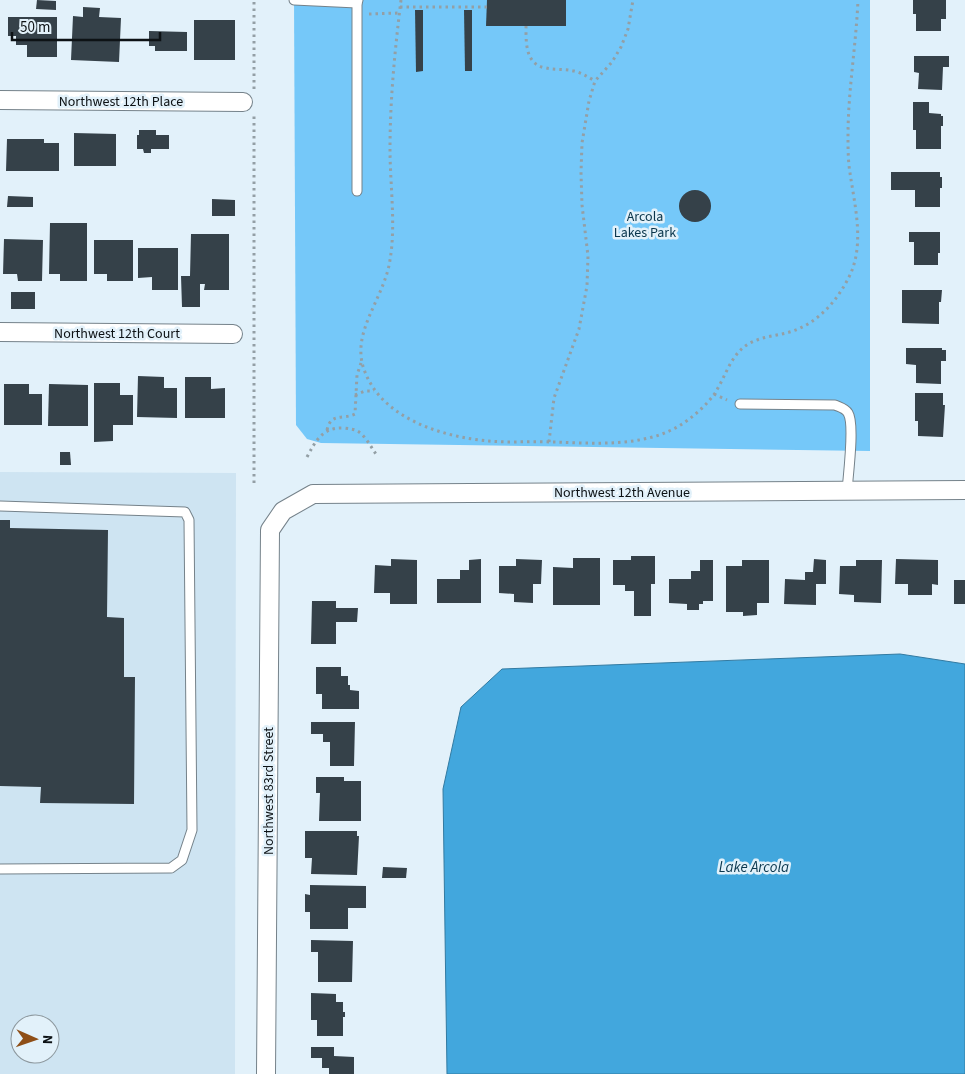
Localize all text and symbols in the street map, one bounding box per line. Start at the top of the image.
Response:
scale bar [12,10,160,42]
text: 50 m [20,17,50,38]
street label: Northwest 12th Place [59,92,183,112]
park label: Arcola Lakes Park [614,207,676,243]
street label: Northwest 12th Court [54,324,180,344]
street label: Northwest 12th Avenue [554,483,690,503]
street label: Northwest 83rd Street [259,727,279,855]
water label: Lake Arcola [719,857,789,878]
north arrow [10,1014,60,1064]
text: N [37,1034,57,1044]

